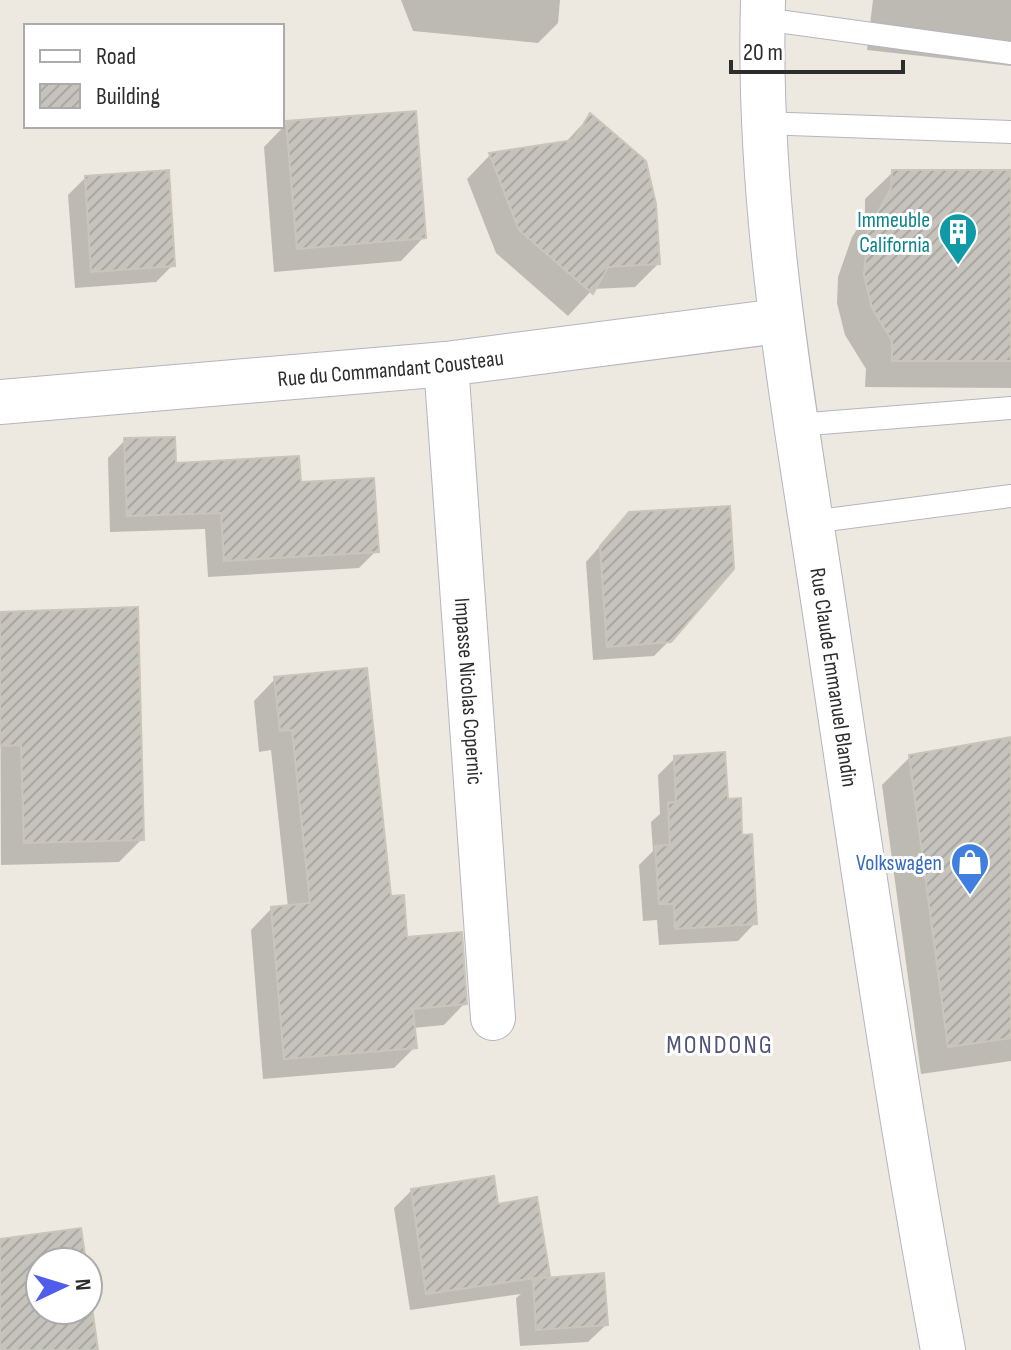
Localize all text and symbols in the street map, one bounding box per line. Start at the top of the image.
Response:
legend [24,24,284,128]
scale bar [731,24,903,74]
text: 20 m [743,38,783,67]
text: Road [96,42,136,71]
text: Building [96,82,160,111]
place label: Immeuble California [857,207,930,259]
building icon: Immeuble California [937,211,979,266]
street label: Rue du Commandant Cousteau [277,345,505,393]
street label: Rue Claude Emmanuel Blandin [803,566,863,789]
street label: Impasse Nicolas Copernic [448,597,488,786]
shop icon: Volkswagen [949,841,991,896]
place label: Volkswagen [856,850,942,877]
district label: MONDONG [666,1030,774,1061]
north arrow [24,1246,104,1326]
text: N [69,1278,96,1292]

